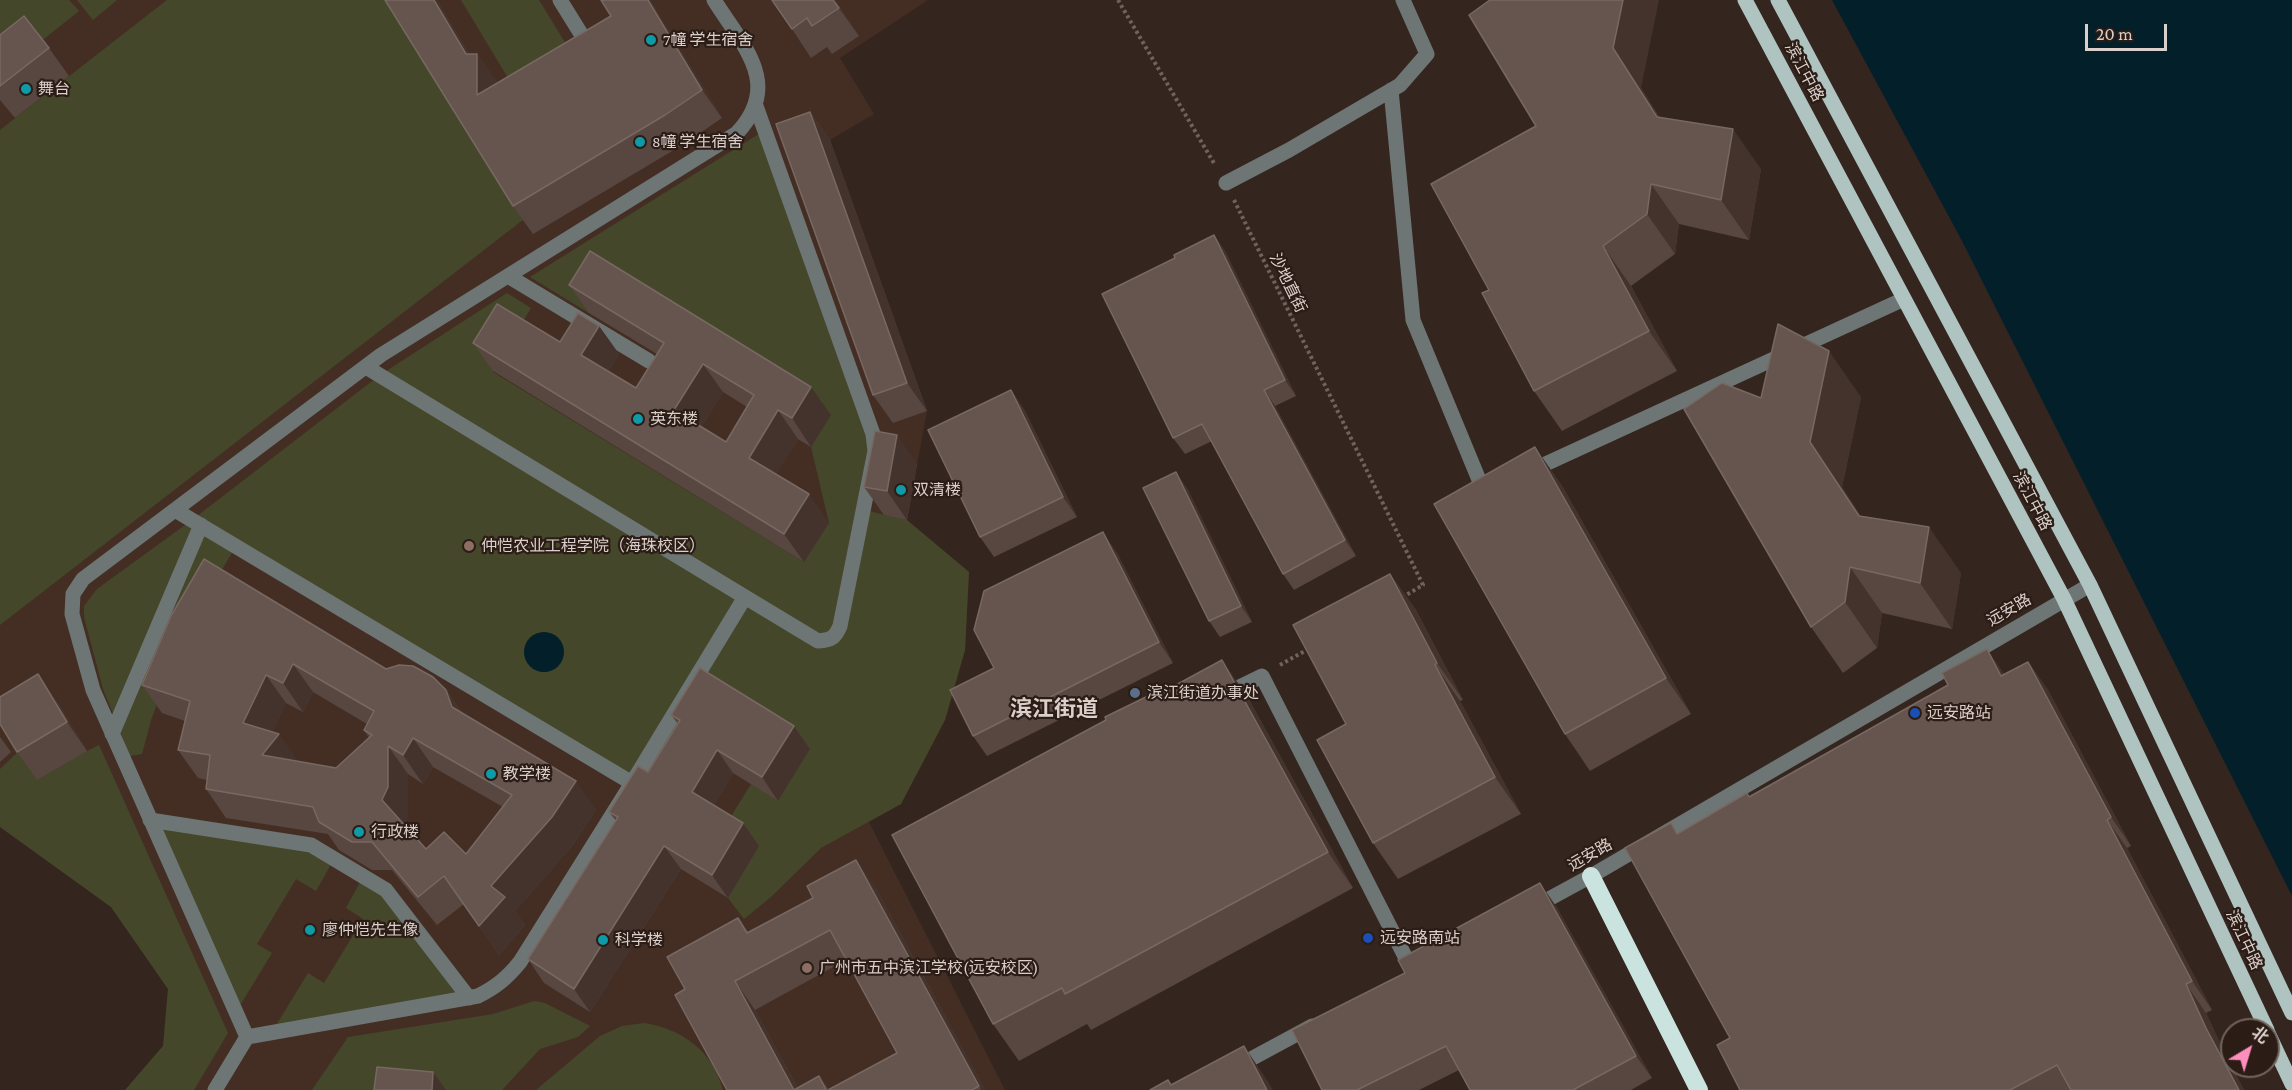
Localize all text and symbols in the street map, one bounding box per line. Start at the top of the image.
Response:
scale bar [2088,12,2170,50]
text: 20 m [2096,24,2133,44]
place label: 7幢 学生宿舍 [663,30,753,50]
marker: 7幢 学生宿舍 [644,33,658,47]
street label: 滨江中路 [1781,39,1827,105]
place label: 舞台 [38,79,70,99]
marker: 舞台 [19,82,33,96]
place label: 8幢 学生宿舍 [652,132,744,152]
marker: 8幢 学生宿舍 [633,135,647,149]
street label: 沙地直街 [1265,250,1311,316]
place label: 英东楼 [650,409,698,429]
marker: 英东楼 [631,412,645,426]
street label: 滨江中路 [2009,468,2055,534]
place label: 双清楼 [913,480,961,500]
marker: 双清楼 [894,483,908,497]
place label: 仲恺农业工程学院（海珠校区） [481,536,705,556]
marker: 仲恺农业工程学院（海珠校区） [462,539,476,553]
street label: 远安路 [1983,590,2035,630]
place label: 滨江街道办事处 [1147,683,1259,703]
marker: 滨江街道办事处 [1128,686,1142,700]
district label: 滨江街道 [1010,696,1098,722]
place label: 远安路站 [1927,703,1991,723]
marker: 远安路站 [1908,706,1922,720]
place label: 教学楼 [503,764,551,784]
marker: 教学楼 [484,767,498,781]
place label: 行政楼 [371,822,419,842]
marker: 行政楼 [352,825,366,839]
street label: 远安路 [1564,835,1616,875]
street label: 滨江中路 [2222,907,2266,973]
place label: 廖仲恺先生像 [322,920,418,940]
marker: 廖仲恺先生像 [303,923,317,937]
place label: 远安路南站 [1380,928,1460,948]
place label: 科学楼 [615,930,663,950]
marker: 远安路南站 [1361,931,1375,945]
marker: 科学楼 [596,933,610,947]
place label: 广州市五中滨江学校(远安校区) [819,958,1038,978]
marker: 广州市五中滨江学校(远安校区) [800,961,814,975]
north arrow [2220,1018,2280,1078]
text: 北 [2249,1023,2272,1047]

